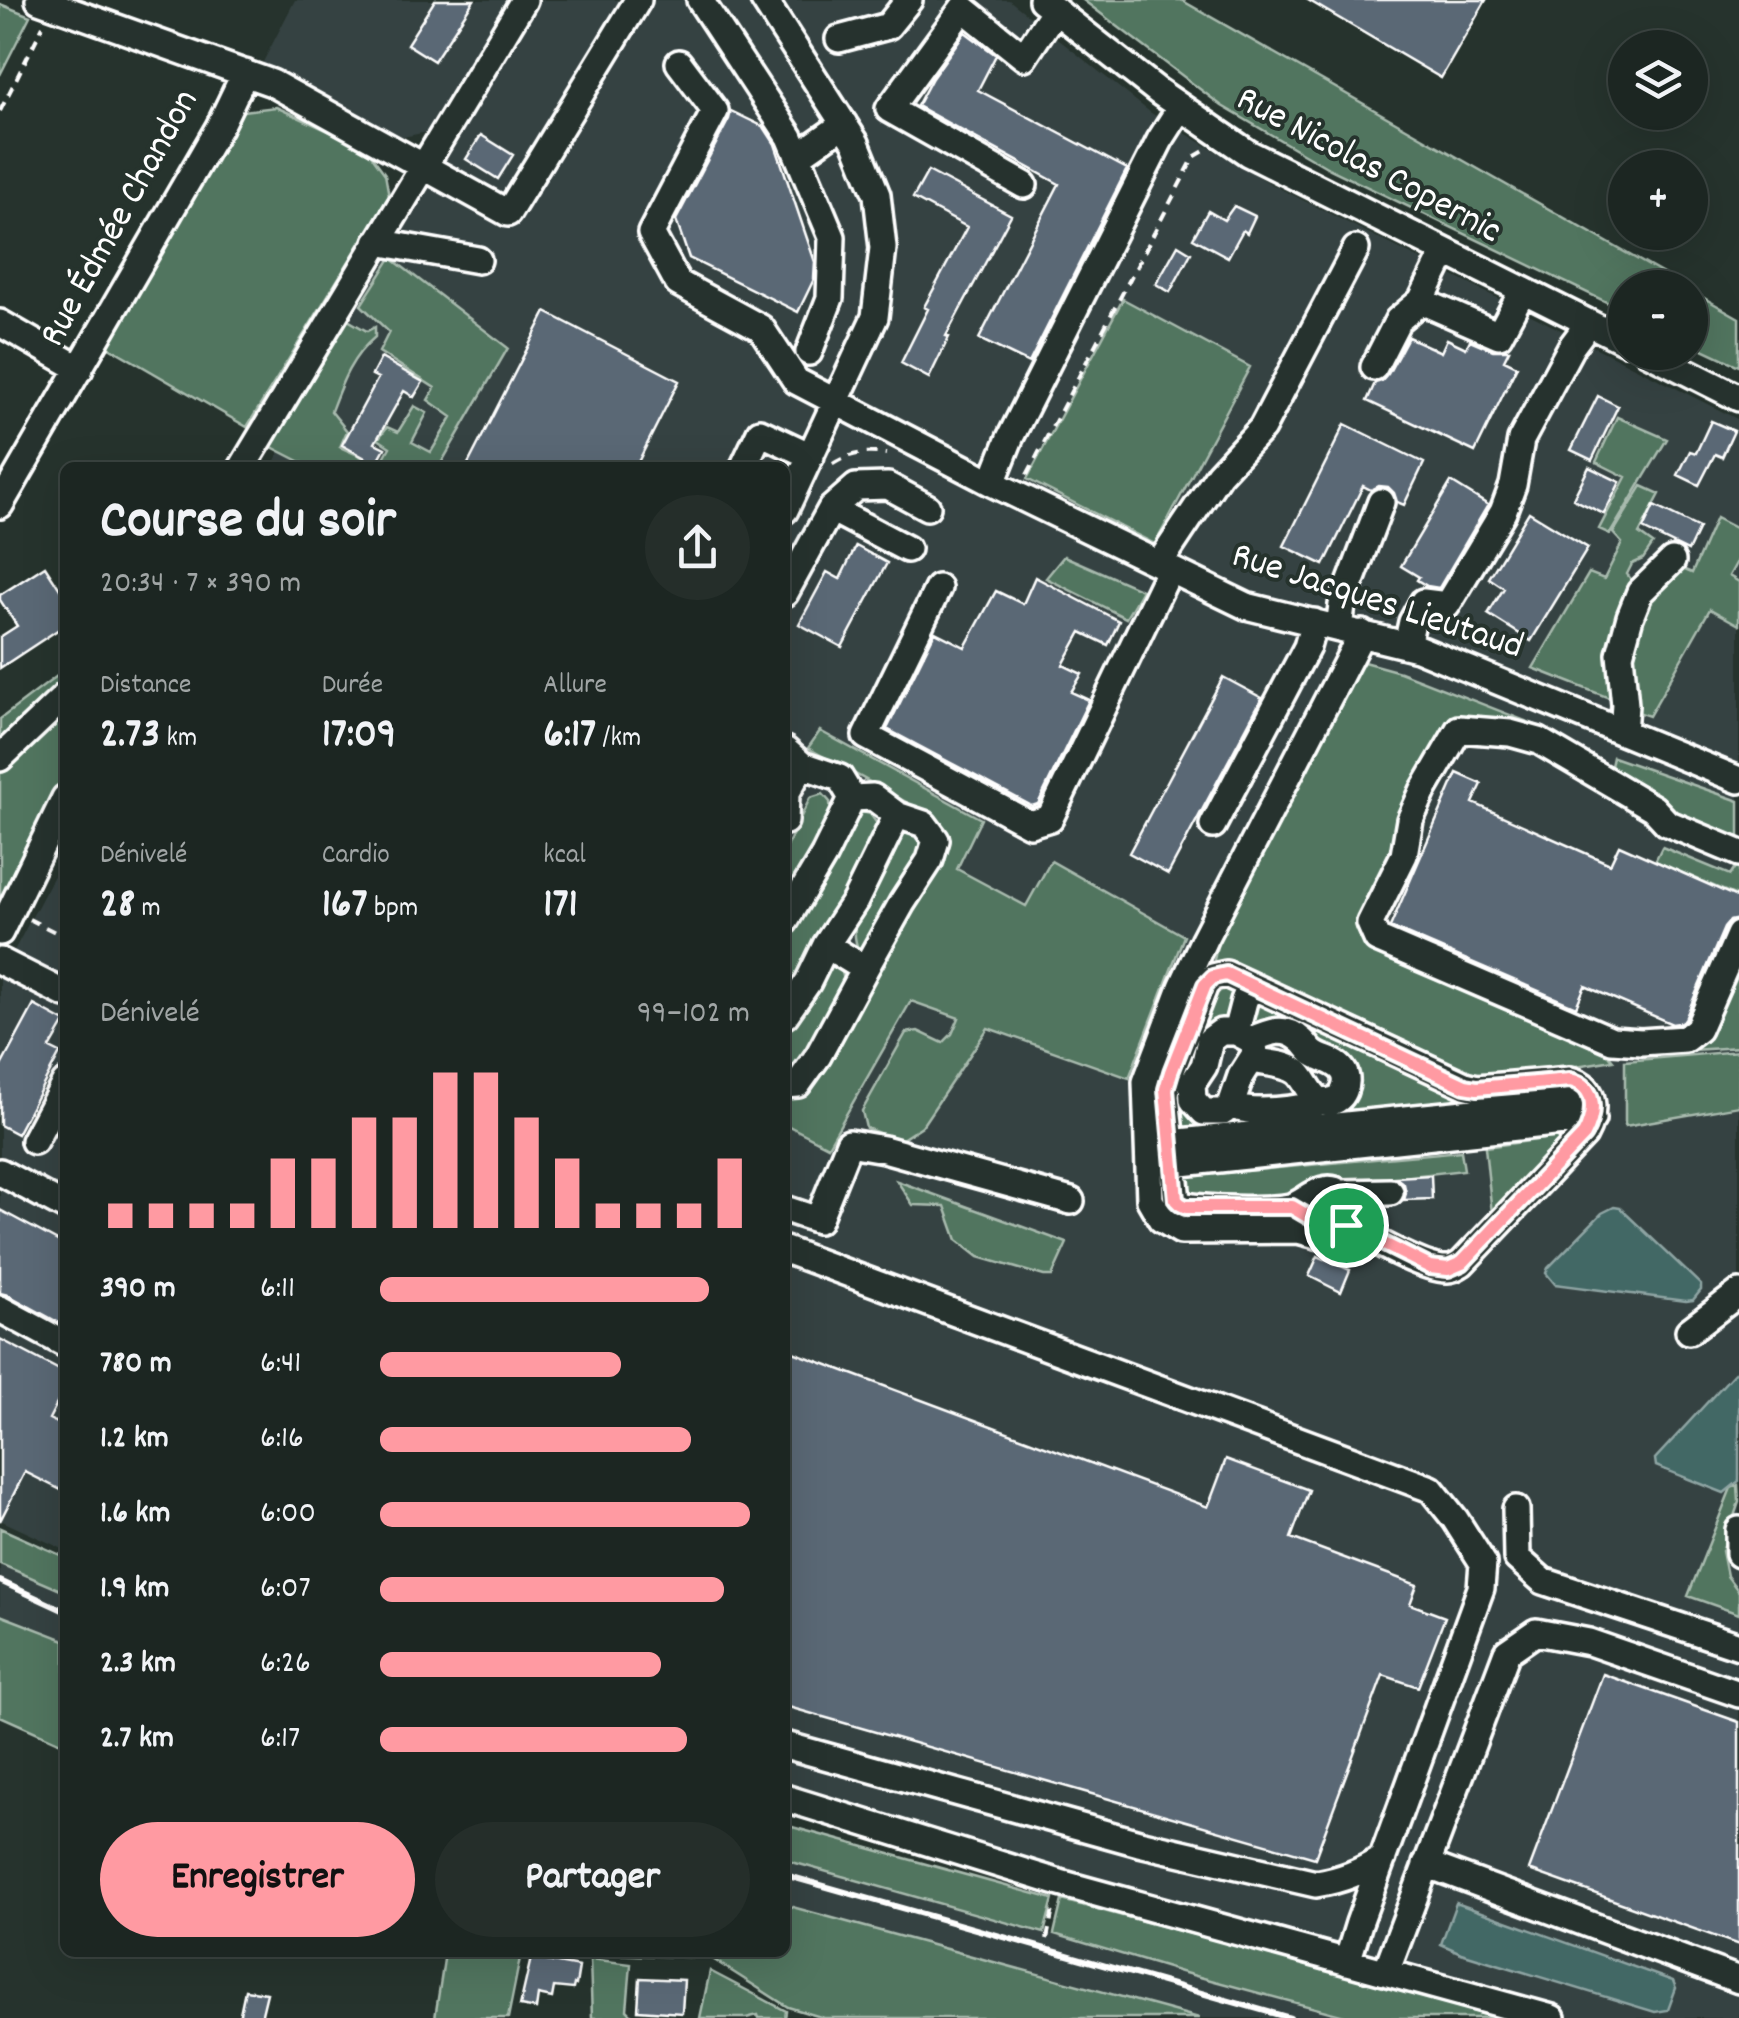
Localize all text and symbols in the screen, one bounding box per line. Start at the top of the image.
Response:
map controls [1608,30,1708,370]
button: layers [1608,30,1708,130]
street label: Rue Nicolas Copernic [1225,74,1511,260]
street label: Rue Édmée Chandon [27,80,215,358]
button: + [1608,150,1708,250]
button: − [1608,270,1708,370]
text: Course du soir [100,485,396,564]
button: share [645,495,750,600]
street label: Rue Jacques Lieutaud [1224,530,1530,676]
text: 20:34 · 7 × 390 m [100,562,301,608]
text: Distance [100,667,191,707]
text: Durée [322,667,383,707]
text: Allure [543,667,607,707]
text: 2.73 [100,707,160,767]
text: 17:09 [322,707,396,767]
text: 6:17 [543,707,596,767]
text: km [160,720,197,760]
text: /km [596,720,641,760]
text: Dénivelé [100,837,187,877]
text: Cardio [322,837,390,877]
text: kcal [543,837,586,877]
text: 28 [100,877,135,937]
text: 167 [322,877,368,937]
text: 171 [543,877,578,937]
text: m [135,890,161,930]
text: bpm [368,890,418,930]
text: Dénivelé [100,992,200,1038]
text: 99–102 m [637,992,750,1038]
pin [1304,1183,1389,1268]
icon: arrive [1319,1198,1374,1253]
text: 390 m [100,1267,176,1313]
text: 6:11 [260,1267,295,1313]
text: 780 m [100,1342,172,1388]
text: 6:41 [260,1342,301,1388]
text: 1.2 km [100,1417,169,1463]
text: 6:16 [260,1417,304,1463]
text: 1.6 km [100,1492,170,1538]
text: 6:00 [260,1492,316,1538]
text: 1.9 km [100,1567,169,1613]
text: 6:07 [260,1567,311,1613]
text: 2.3 km [100,1642,176,1688]
text: 6:26 [260,1642,311,1688]
text: 2.7 km [100,1717,174,1763]
text: 6:17 [260,1717,300,1763]
button: Enregistrer [100,1822,415,1937]
button: Partager [435,1822,750,1937]

